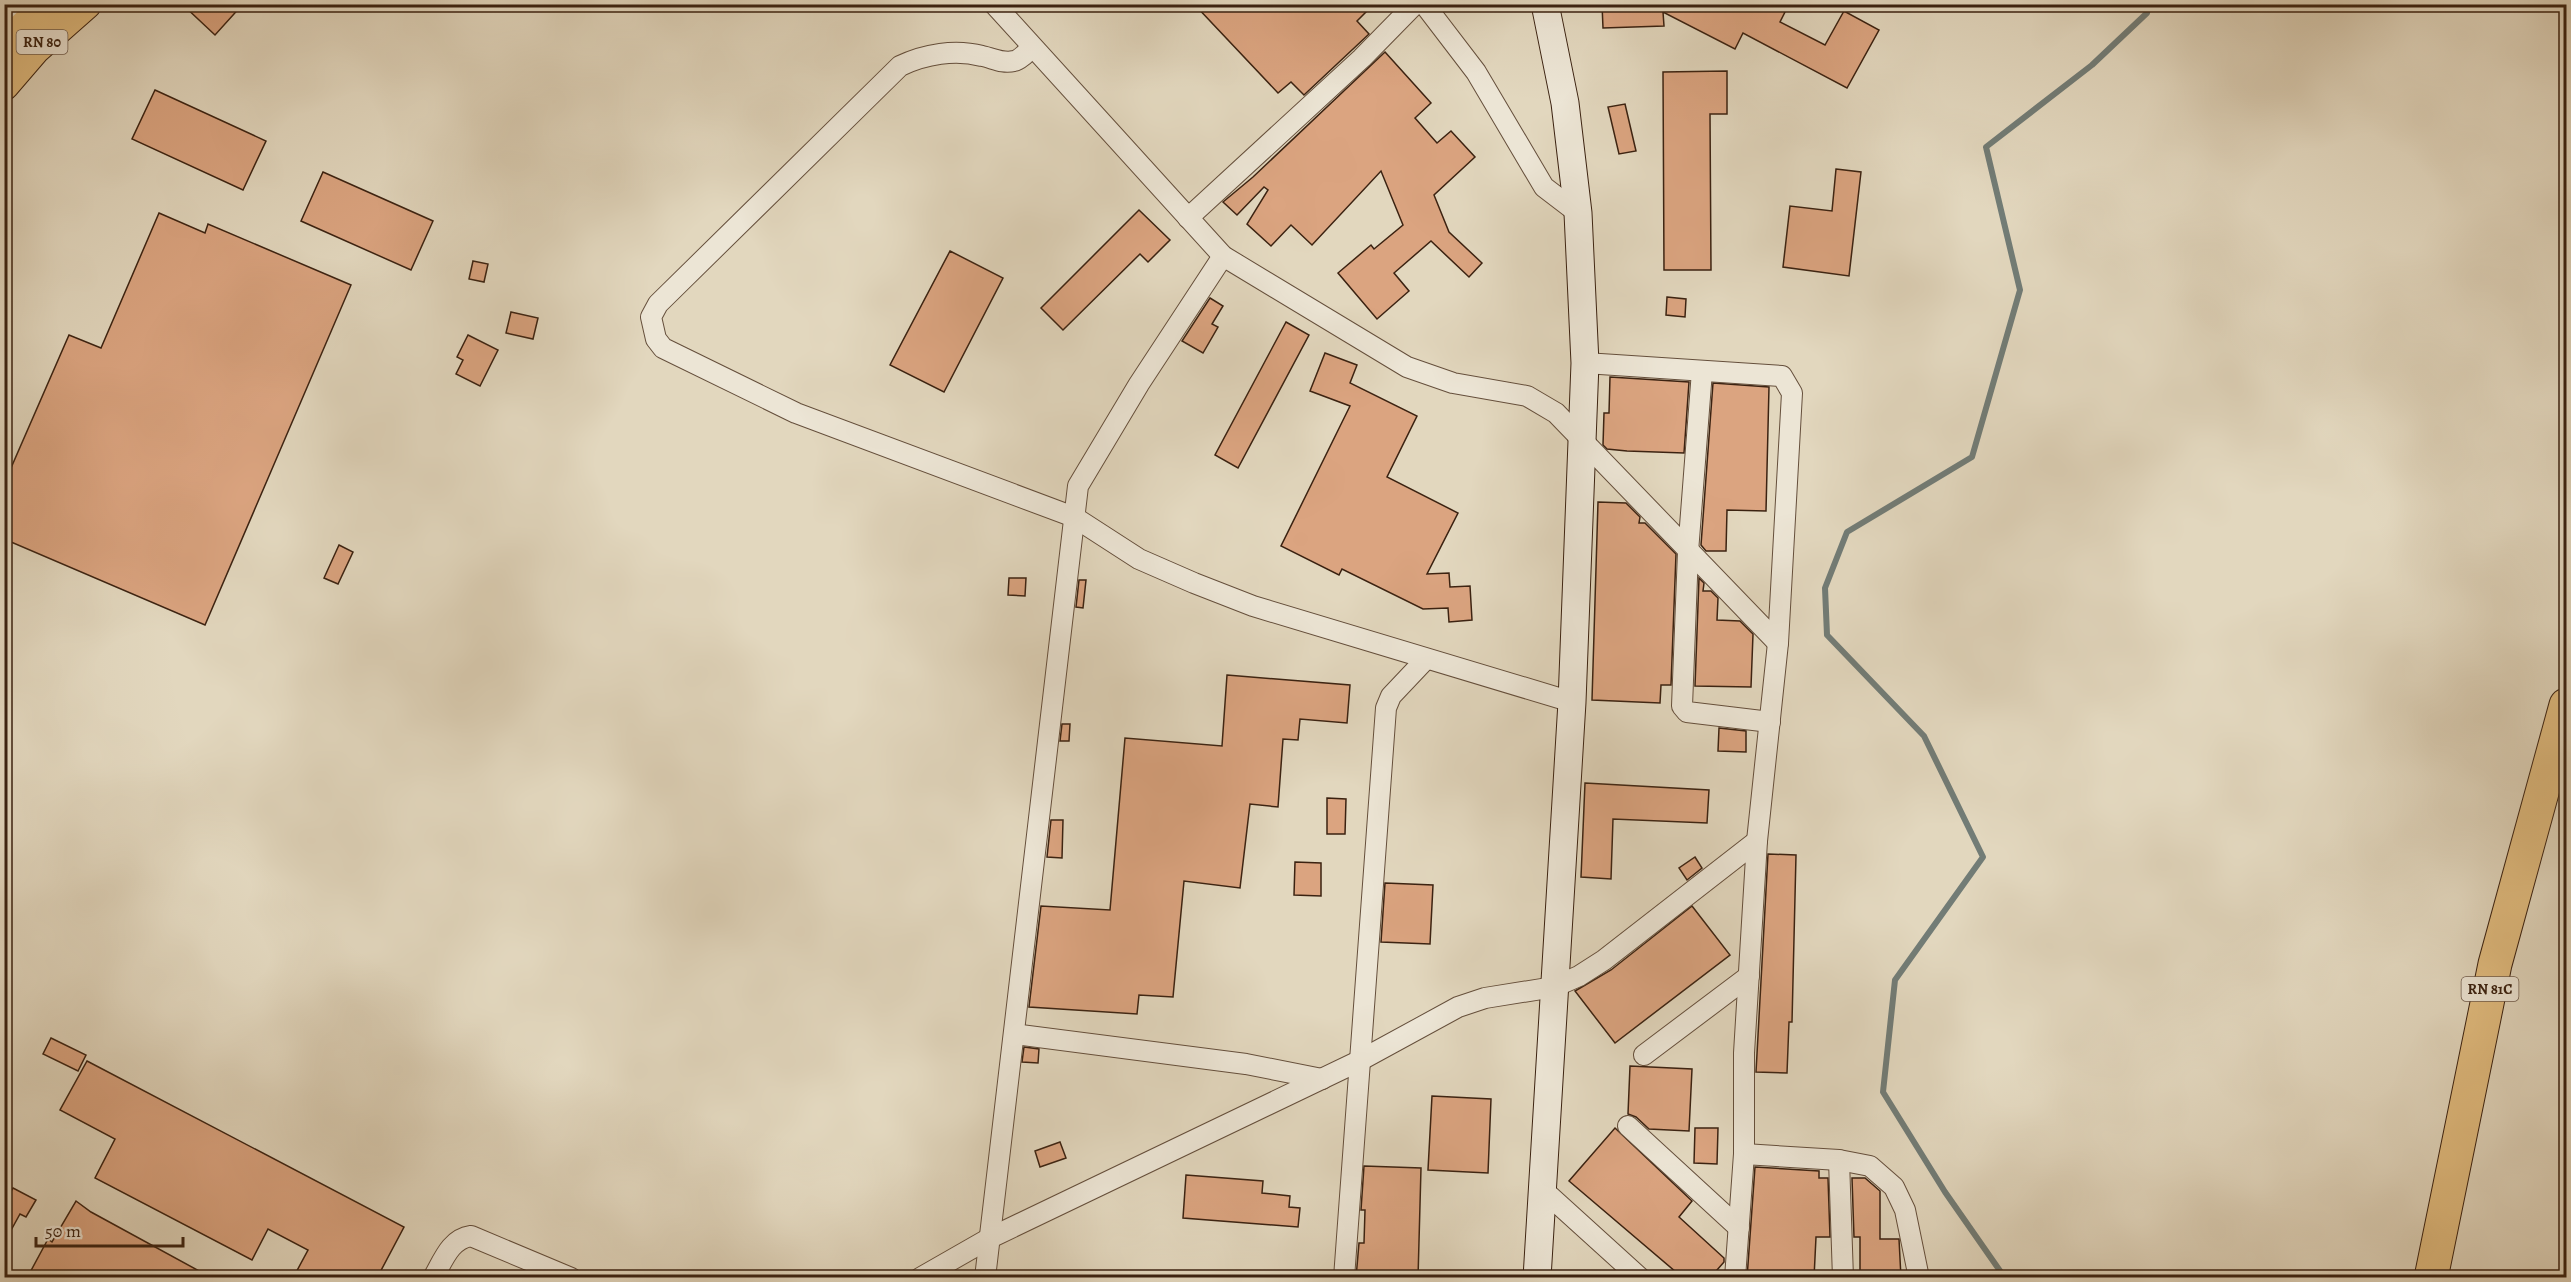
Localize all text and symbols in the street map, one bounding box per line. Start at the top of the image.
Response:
road number: RN 80 [16,30,68,54]
road number: RN 81C [2462,977,2518,1001]
scale bar [36,1210,183,1248]
text: 50 m [45,1219,81,1243]

